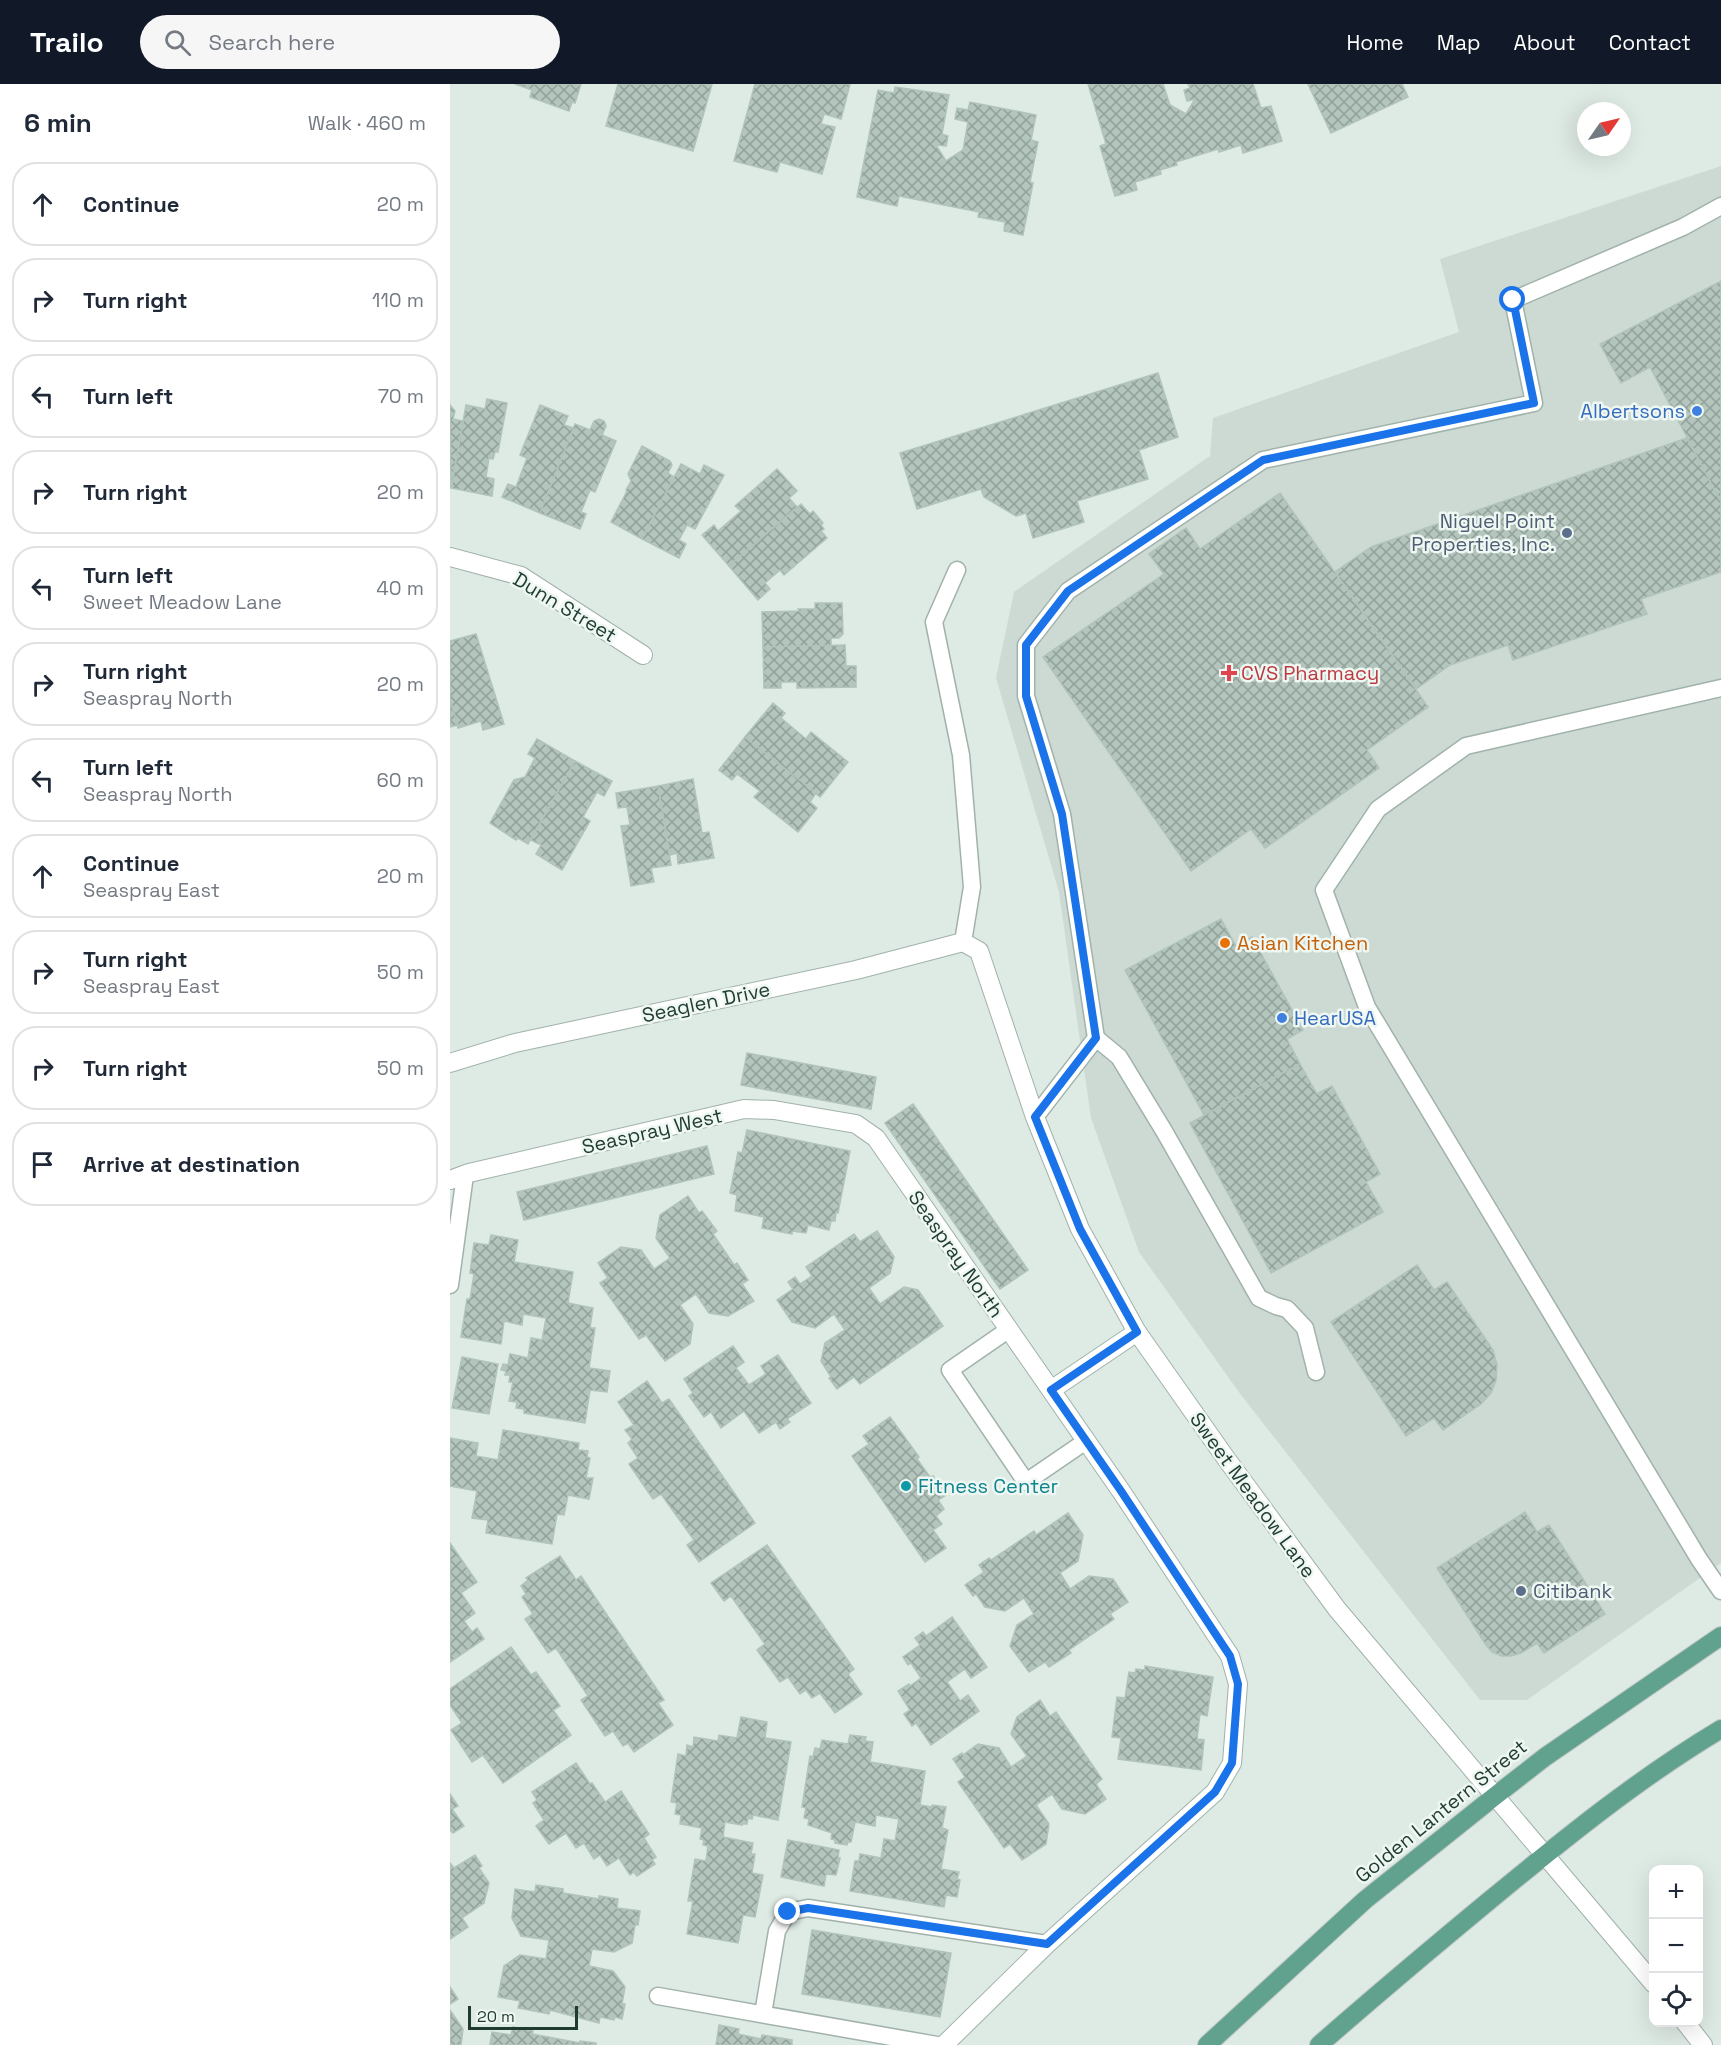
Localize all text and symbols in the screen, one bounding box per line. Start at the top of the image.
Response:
search box [140,15,560,69]
text: Trailo [30,24,104,60]
icon: search [161,26,194,59]
text: Search here [209,28,335,56]
text: Home [1346,29,1404,56]
text: Map [1437,29,1481,56]
text: About [1514,29,1576,56]
text: Contact [1609,29,1691,56]
north arrow [1577,102,1631,156]
text: 6 min [24,106,92,140]
text: Walk · 460 m [308,110,426,136]
icon: ahead [26,188,59,221]
text: Continue [83,190,179,218]
text: 20 m [377,191,424,217]
icon: right [26,284,59,317]
text: Turn right [83,286,188,314]
route start [1499,286,1525,312]
text: 110 m [372,287,424,313]
icon: left [26,380,59,413]
text: Turn left [83,382,173,410]
text: 70 m [378,383,424,409]
place label: Albertsons [1580,398,1685,424]
marker: Albertsons [1690,404,1704,418]
icon: right [26,476,59,509]
text: Turn right [83,478,188,506]
text: 20 m [377,479,424,505]
place label: Niguel Point Properties, Inc. [1411,508,1555,557]
marker: Niguel Point Properties, Inc. [1560,526,1574,540]
text: Turn left [83,561,173,589]
street label: Dunn Street [508,566,622,648]
icon: left [26,572,59,605]
text: 40 m [376,575,424,601]
text: Sweet Meadow Lane [83,589,282,615]
text: Turn right [83,657,188,685]
place label: CVS Pharmacy [1241,660,1379,686]
marker: CVS Pharmacy [1222,666,1236,680]
icon: right [26,668,59,701]
text: 20 m [377,671,424,697]
text: Seaspray North [83,685,232,711]
text: Turn left [83,753,173,781]
icon: left [26,764,59,797]
text: 60 m [377,767,424,793]
text: Seaspray North [83,781,232,807]
text: Continue [83,849,179,877]
icon: ahead [26,860,59,893]
text: 20 m [377,863,424,889]
text: Seaspray East [83,877,220,903]
place label: Asian Kitchen [1237,930,1368,956]
marker: Asian Kitchen [1218,936,1232,950]
text: Turn right [83,945,188,973]
icon: right [26,956,59,989]
text: 50 m [377,959,424,985]
text: Seaspray East [83,973,220,999]
street label: Seaglen Drive [640,976,772,1028]
place label: HearUSA [1294,1005,1377,1031]
marker: HearUSA [1275,1011,1289,1025]
icon: right [26,1052,59,1085]
text: Turn right [83,1054,188,1082]
text: 50 m [377,1055,424,1081]
street label: Seaspray West [579,1102,725,1160]
icon: arrive [26,1148,59,1181]
text: Arrive at destination [83,1150,300,1178]
street label: Seaspray North [902,1185,1010,1323]
street label: Sweet Meadow Lane [1184,1407,1322,1583]
place label: Fitness Center [918,1473,1058,1499]
marker: Fitness Center [899,1479,913,1493]
place label: Citibank [1533,1578,1612,1604]
marker: Citibank [1514,1584,1528,1598]
street label: Golden Lantern Street [1350,1734,1532,1888]
map controls [1649,1865,1703,2027]
button: + [1649,1865,1703,1919]
route end [774,1898,800,1924]
button: − [1649,1919,1703,1973]
button: locate [1649,1973,1703,2027]
scale bar [468,2003,578,2030]
text: 20 m [477,2006,515,2027]

